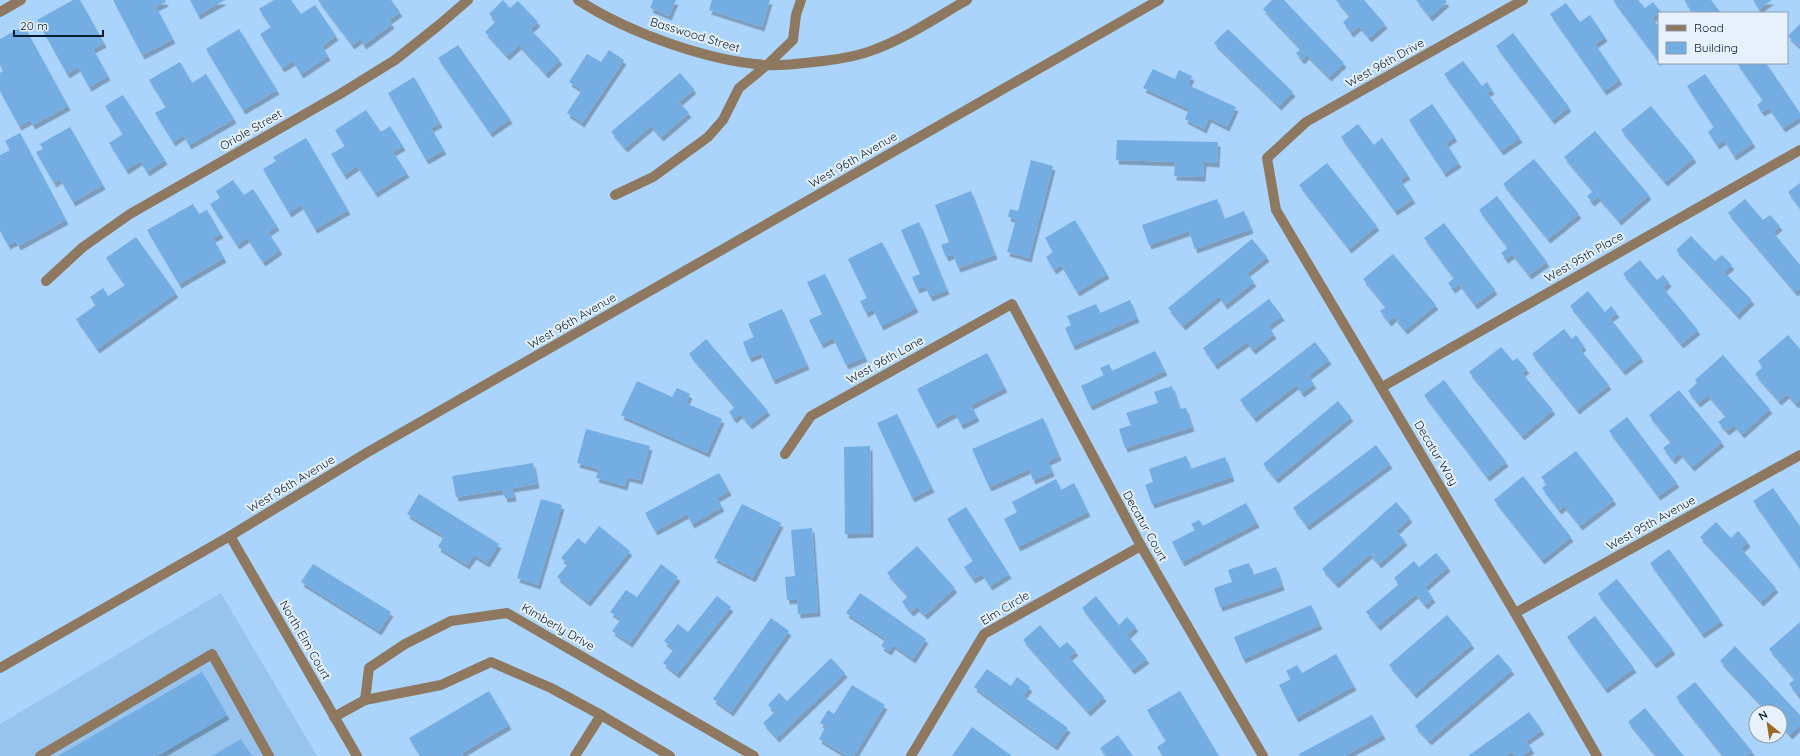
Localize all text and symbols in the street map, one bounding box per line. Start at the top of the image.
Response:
scale bar [14,12,103,38]
legend [1658,12,1788,64]
street label: Basswood Street [648,14,742,55]
text: 20 m [20,18,48,33]
text: Road [1694,20,1724,35]
street label: West 96th Drive [1343,35,1427,90]
text: Building [1694,40,1738,55]
street label: Oriole Street [217,106,284,153]
street label: West 96th Avenue [806,128,900,191]
street label: West 95th Place [1542,228,1626,285]
street label: West 96th Avenue [525,289,619,352]
street label: West 96th Lane [844,332,926,387]
street label: Decatur Way [1411,417,1462,488]
street label: West 96th Avenue [244,451,337,516]
street label: Decatur Court [1120,488,1171,564]
street label: West 95th Avenue [1604,492,1698,553]
street label: Elm Circle [978,587,1032,628]
street label: North Elm Court [277,597,334,682]
street label: Kimberly Drive [519,600,598,654]
north arrow [1748,704,1788,744]
text: N [1756,707,1770,723]

